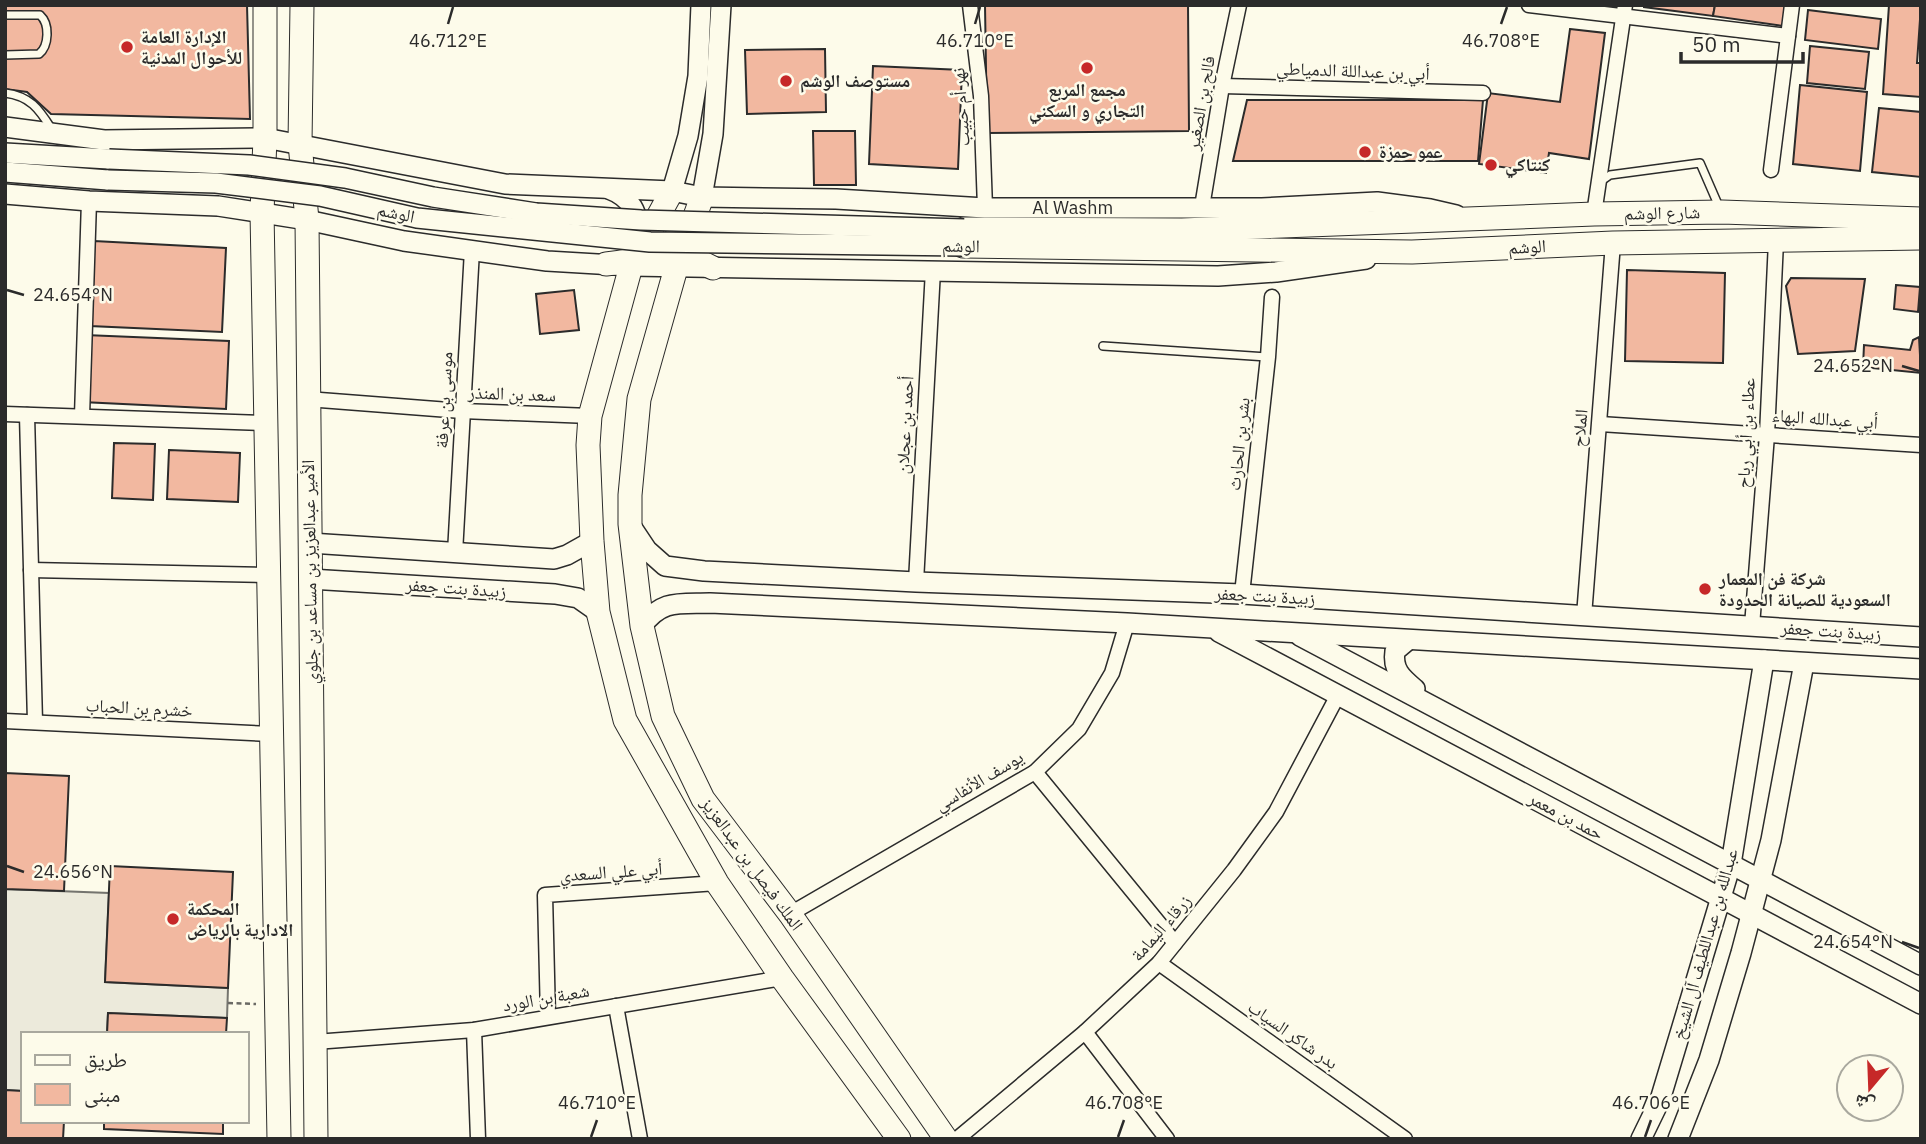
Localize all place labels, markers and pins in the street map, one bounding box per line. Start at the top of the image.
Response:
place label: الإدارة العامة للأحوال المدنية [141,25,242,69]
marker: الإدارة العامة للأحوال المدنية [119,39,135,55]
marker: مجمع المربع التجاري و السكني [1079,60,1095,76]
place label: مستوصف الوشم [800,69,910,93]
marker: مستوصف الوشم [778,73,794,89]
place label: مجمع المربع التجاري و السكني [1029,78,1145,125]
place label: عمو حمزة [1379,140,1443,163]
marker: عمو حمزة [1357,144,1373,160]
place label: كنتاكي [1505,153,1550,179]
marker: كنتاكي [1483,157,1499,173]
place label: شركة فن المعمار السعودية للصيانة الحدودة [1718,567,1891,611]
marker: شركة فن المعمار السعودية للصيانة الحدودة [1697,581,1713,597]
place label: المحكمة الادارية بالرياض [187,897,293,941]
marker: المحكمة الادارية بالرياض [165,911,181,927]

